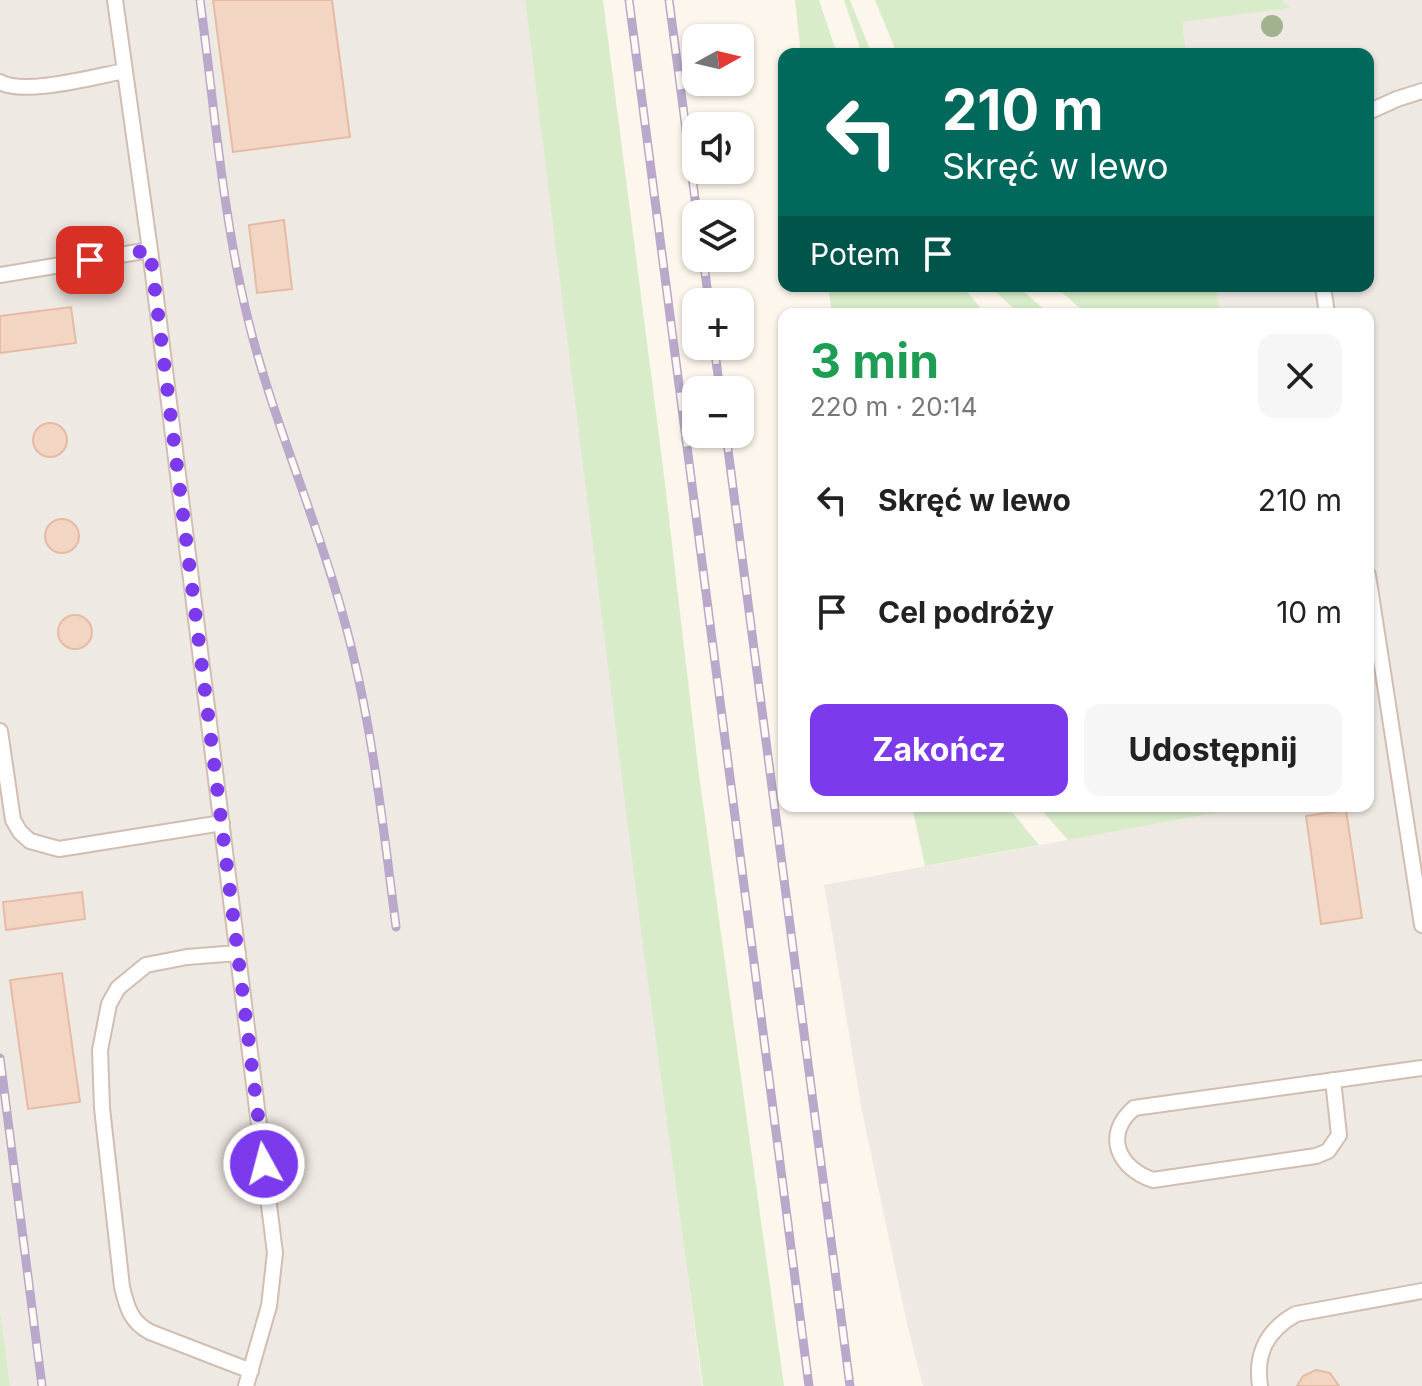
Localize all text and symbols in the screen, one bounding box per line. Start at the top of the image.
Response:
north arrow [682,24,754,96]
map controls [682,24,754,448]
text: 210 m [942,76,1104,144]
icon: left [810,80,914,184]
button: sound [682,112,754,184]
text: Skręć w lewo [942,144,1169,188]
button: layers [682,200,754,272]
pin [56,226,124,294]
icon: arrive [916,232,960,276]
text: Potem [810,236,900,272]
icon: arrive [68,238,112,282]
button: + [682,288,754,360]
text: 3 min [810,331,939,390]
button: close [1258,334,1342,418]
button: − [682,376,754,448]
text: 220 m · 20:14 [810,391,977,422]
icon: left [810,478,854,522]
text: Skręć w lewo [878,482,1071,518]
text: 210 m [1258,482,1342,518]
icon: arrive [810,590,854,634]
text: Cel podróży [878,594,1054,630]
text: 10 m [1276,594,1342,630]
button: Zakończ [810,704,1068,796]
button: Udostępnij [1084,704,1342,796]
position arrow [222,1122,306,1206]

